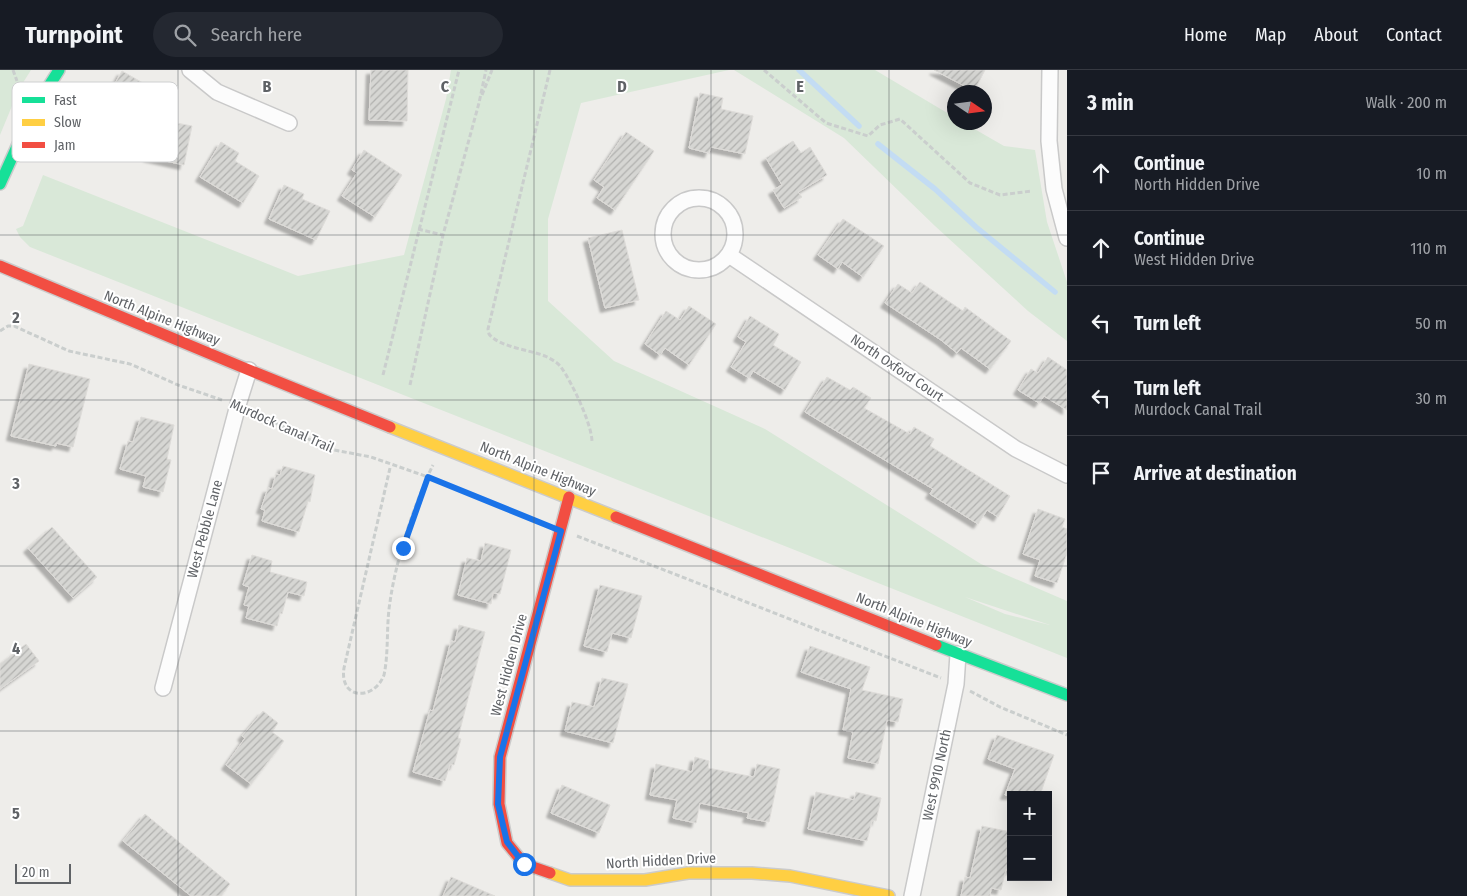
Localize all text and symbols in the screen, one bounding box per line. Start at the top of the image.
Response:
search box [153,12,503,57]
text: Turnpoint [25,21,123,49]
icon: search [171,21,199,49]
text: Search here [211,23,302,46]
text: Home [1184,24,1227,46]
text: Map [1255,24,1286,46]
text: About [1314,24,1358,46]
text: Contact [1386,24,1442,46]
text: B [263,77,272,96]
text: C [441,77,450,96]
text: D [617,77,627,96]
text: E [796,77,804,96]
legend [12,82,178,162]
north arrow [947,85,992,130]
text: 3 min [1087,90,1134,116]
text: Fast [54,92,77,109]
text: Walk · 200 m [1365,93,1447,112]
text: Slow [54,114,81,131]
text: Jam [54,137,75,154]
text: Continue [1134,152,1205,175]
icon: ahead [1087,159,1115,187]
text: 10 m [1416,164,1447,183]
text: North Hidden Drive [1134,175,1260,194]
text: Continue [1134,227,1205,250]
icon: ahead [1087,234,1115,262]
text: 110 m [1410,239,1447,258]
text: West Hidden Drive [1134,250,1254,269]
street label: North Alpine Highway [102,287,223,349]
text: 2 [11,308,20,327]
icon: left [1087,309,1115,337]
text: Turn left [1134,312,1201,335]
text: 50 m [1415,314,1447,333]
street label: North Oxford Court [847,331,947,406]
text: Turn left [1134,377,1201,400]
icon: left [1087,384,1115,412]
text: 30 m [1415,389,1447,408]
street label: Murdock Canal Trail [227,395,337,457]
text: Murdock Canal Trail [1134,400,1262,419]
street label: North Alpine Highway [478,438,599,500]
icon: arrive [1087,459,1115,487]
text: Arrive at destination [1134,462,1297,485]
text: 3 [11,474,20,493]
street label: West Pebble Lane [184,478,226,580]
route end [392,537,415,560]
street label: North Alpine Highway [854,589,975,651]
street label: West Hidden Drive [487,612,531,718]
text: 4 [12,639,20,658]
street label: West 9910 North [919,728,955,822]
map controls [1007,791,1052,881]
button: + [1007,791,1052,836]
text: 5 [12,804,20,823]
button: − [1007,836,1052,881]
street label: North Hidden Drive [606,850,717,872]
route start [513,853,536,876]
scale bar [15,861,71,884]
text: 20 m [22,864,50,881]

